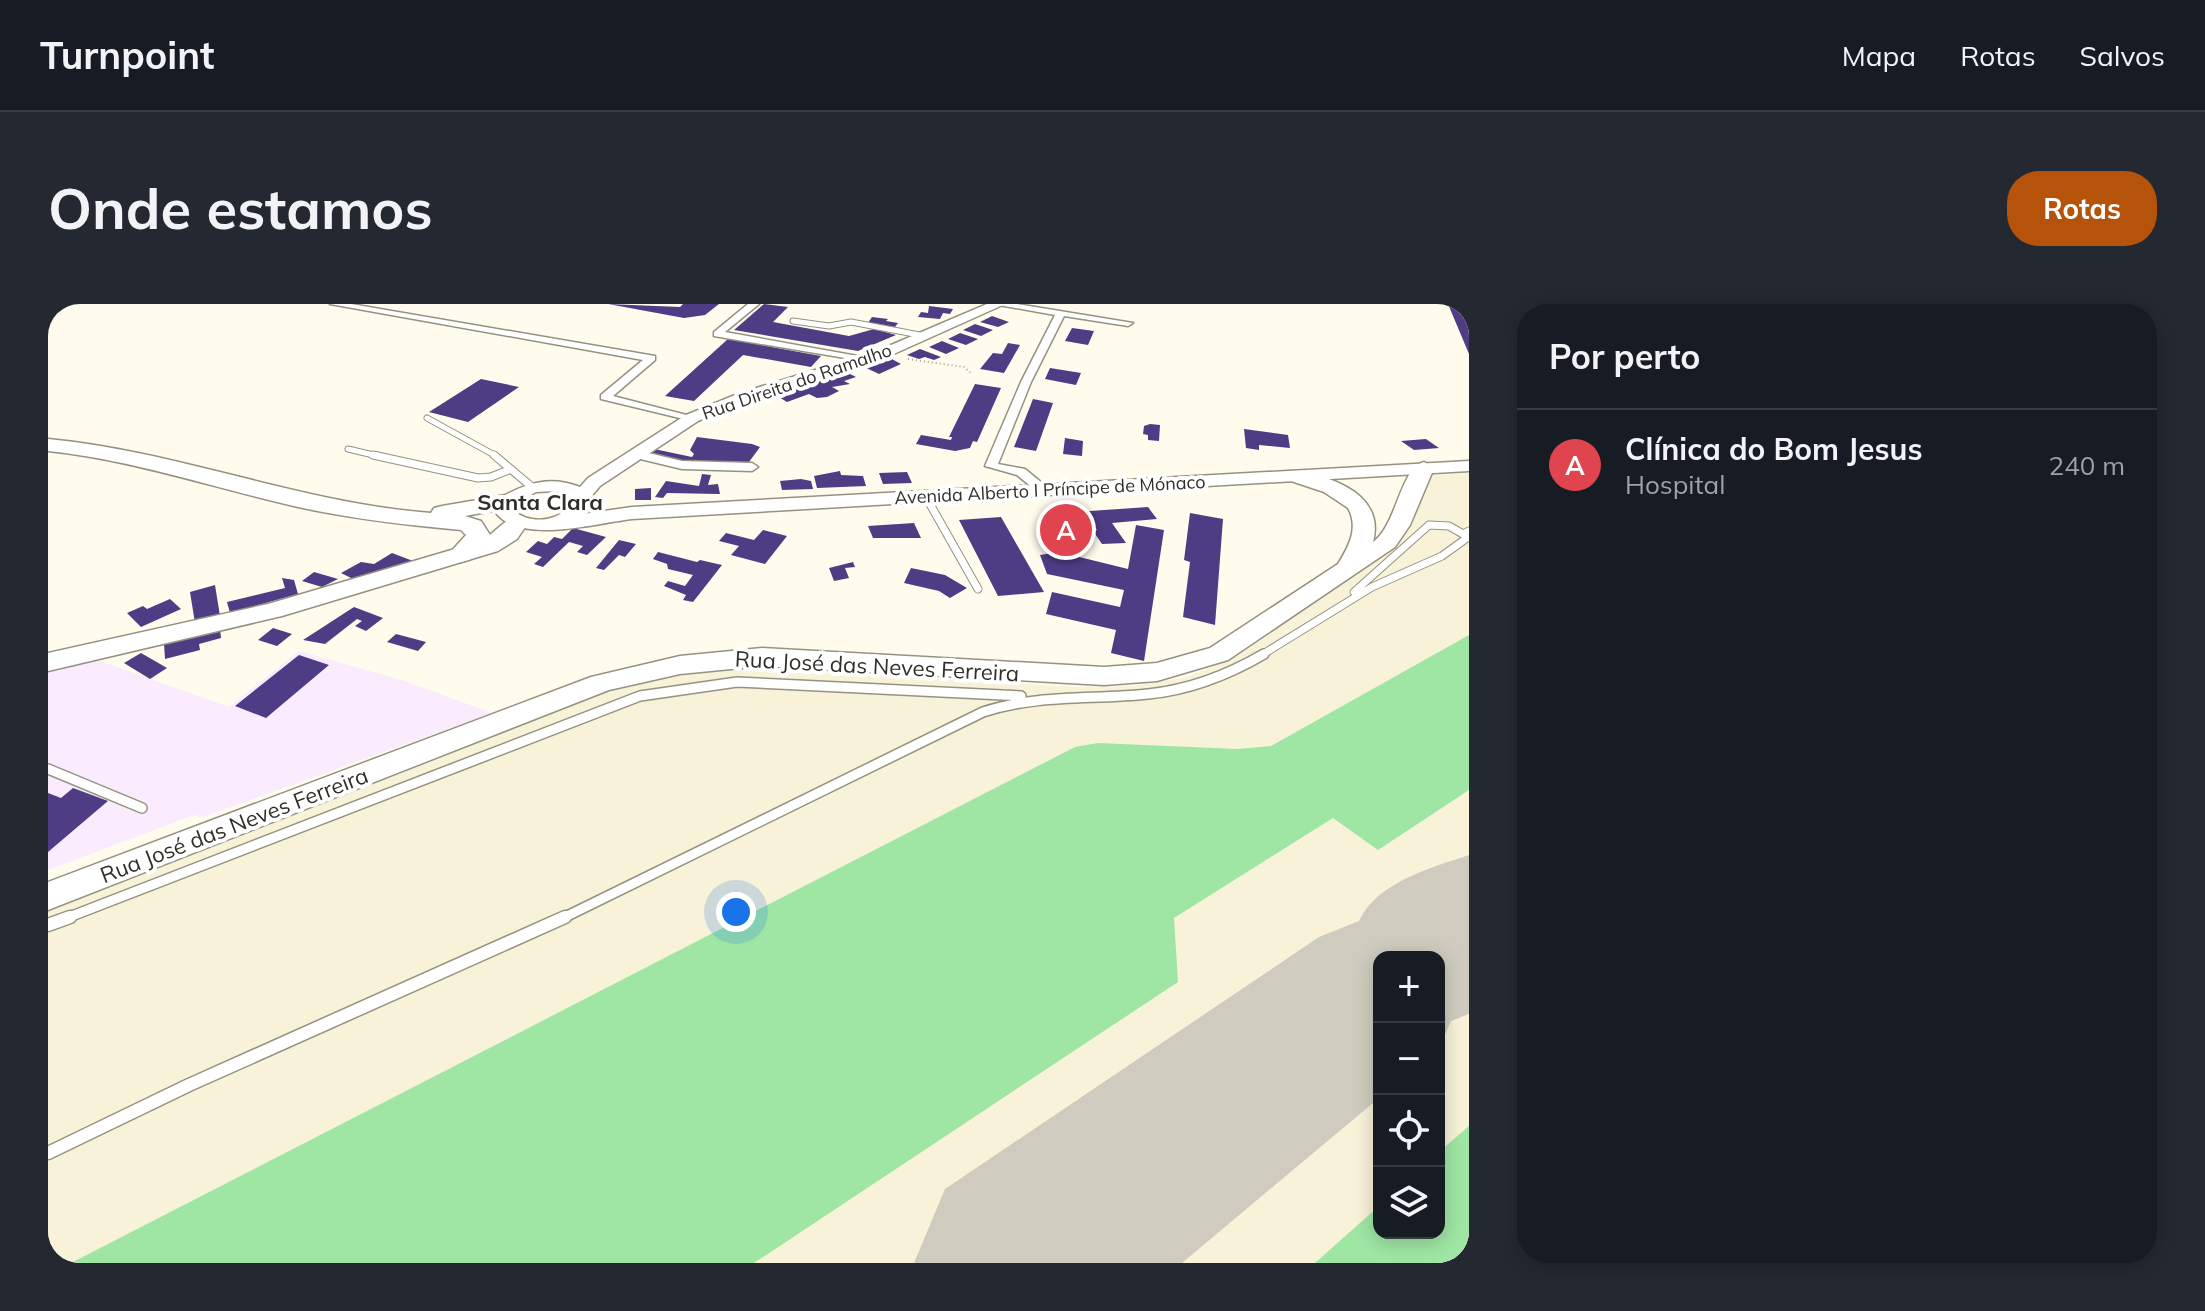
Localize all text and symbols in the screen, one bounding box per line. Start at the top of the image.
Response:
text: Turnpoint [40,31,214,79]
text: Mapa [1842,38,1916,73]
text: Rotas [1960,38,2036,73]
text: Salvos [2080,38,2165,73]
button: Rotas [2007,171,2157,246]
text: Onde estamos [48,173,433,243]
text: Por perto [1549,335,1700,378]
street label: Rua Direita do Ramalho [699,338,895,425]
text: Clínica do Bom Jesus [1625,430,1922,468]
text: A [1565,449,1585,482]
text: 240 m [2049,449,2125,482]
text: Hospital [1625,468,1725,501]
street label: Avenida Alberto I Príncipe de Mónaco [894,470,1206,509]
district label: Santa Clara [477,488,603,516]
pin: A [1040,500,1092,560]
street label: Rua José das Neves Ferreira [734,645,1020,687]
street label: Rua José das Neves Ferreira [96,761,372,889]
your location [716,892,756,932]
map controls [1373,951,1445,1239]
button: + [1373,951,1445,1023]
button: − [1373,1023,1445,1095]
button: locate [1373,1095,1445,1167]
button: layers [1373,1167,1445,1239]

